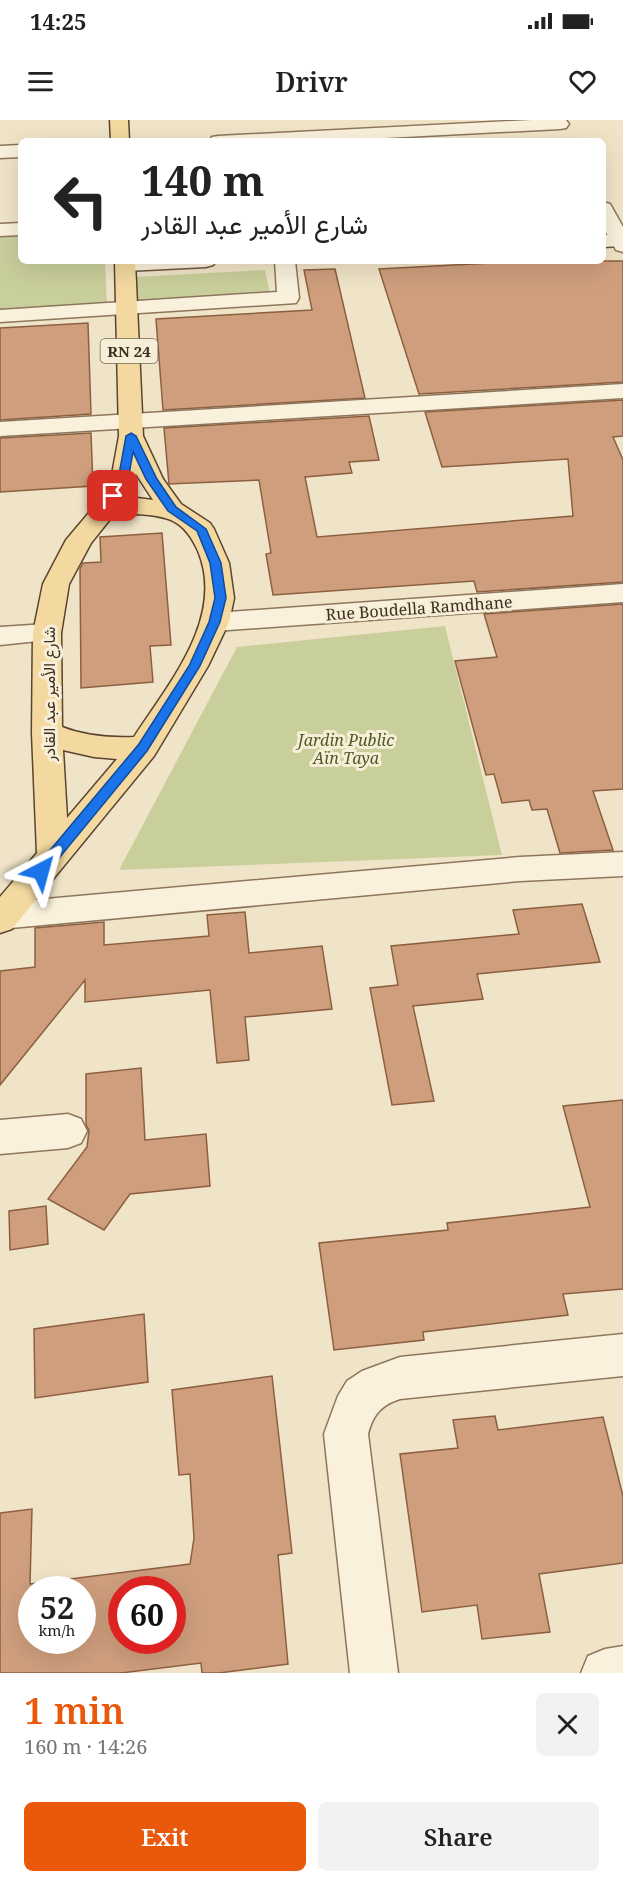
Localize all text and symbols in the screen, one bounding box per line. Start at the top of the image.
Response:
text: 14:25 [30,6,86,36]
text: Drivr [275,63,348,100]
icon: menu [24,65,57,98]
icon: heart [566,65,599,98]
text: 140 m [141,151,265,208]
icon: left [42,162,120,240]
text: شارع الأمير عبد القادر [141,205,368,242]
road number: RN 24 [100,339,158,363]
pin [87,470,138,521]
icon: arrive [96,479,129,512]
street label: Rue Boudella Ramdhane [325,590,513,626]
street label: شارع الأمير عبد القادر [38,627,61,762]
park label: Jardin Public Aïn Taya [295,729,394,769]
position arrow [9,839,73,903]
speed limit sign: 60 [108,1576,186,1654]
text: 52 [40,1587,74,1628]
text: km/h [39,1620,75,1640]
text: 1 min [24,1686,125,1735]
button: close [536,1693,599,1756]
text: 160 m · 14:26 [24,1733,147,1760]
button: Exit [24,1802,306,1871]
button: Share [318,1802,599,1871]

